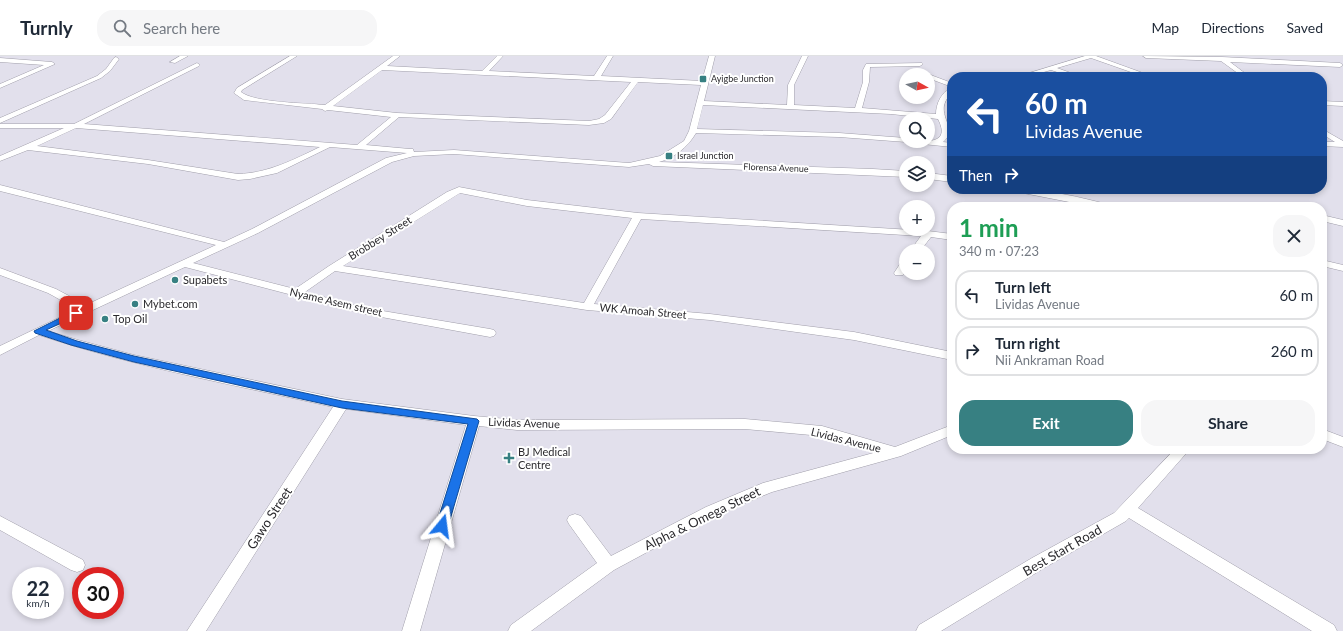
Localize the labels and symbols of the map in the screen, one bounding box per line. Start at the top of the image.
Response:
north arrow [899,68,935,104]
place label: Ayigbe Junction [711,73,774,84]
marker: Ayigbe Junction [698,74,708,84]
place label: Israel Junction [677,150,734,161]
marker: Israel Junction [664,151,674,161]
street label: Florensa Avenue [743,161,809,174]
street label: Brobbey Street [346,213,414,262]
place label: Supabets [183,273,227,286]
marker: Supabets [170,275,180,285]
street label: Nyame Asem street [289,285,384,318]
pin [59,296,93,330]
place label: Mybet.com [143,297,198,310]
marker: Mybet.com [130,299,140,309]
street label: WK Amoah Street [599,300,687,321]
place label: Top Oil [113,312,147,325]
marker: Top Oil [100,314,110,324]
street label: Lividas Avenue [488,415,560,430]
street label: Lividas Avenue [810,425,883,455]
place label: BJ Medical Centre [518,445,570,471]
marker: BJ Medical Centre [503,452,515,464]
street label: Alpha & Omega Street [641,483,763,553]
street label: Gawo Street [243,484,295,552]
position arrow [421,505,463,547]
street label: Best Start Road [1020,521,1104,579]
speed limit sign: 30 [72,567,124,619]

